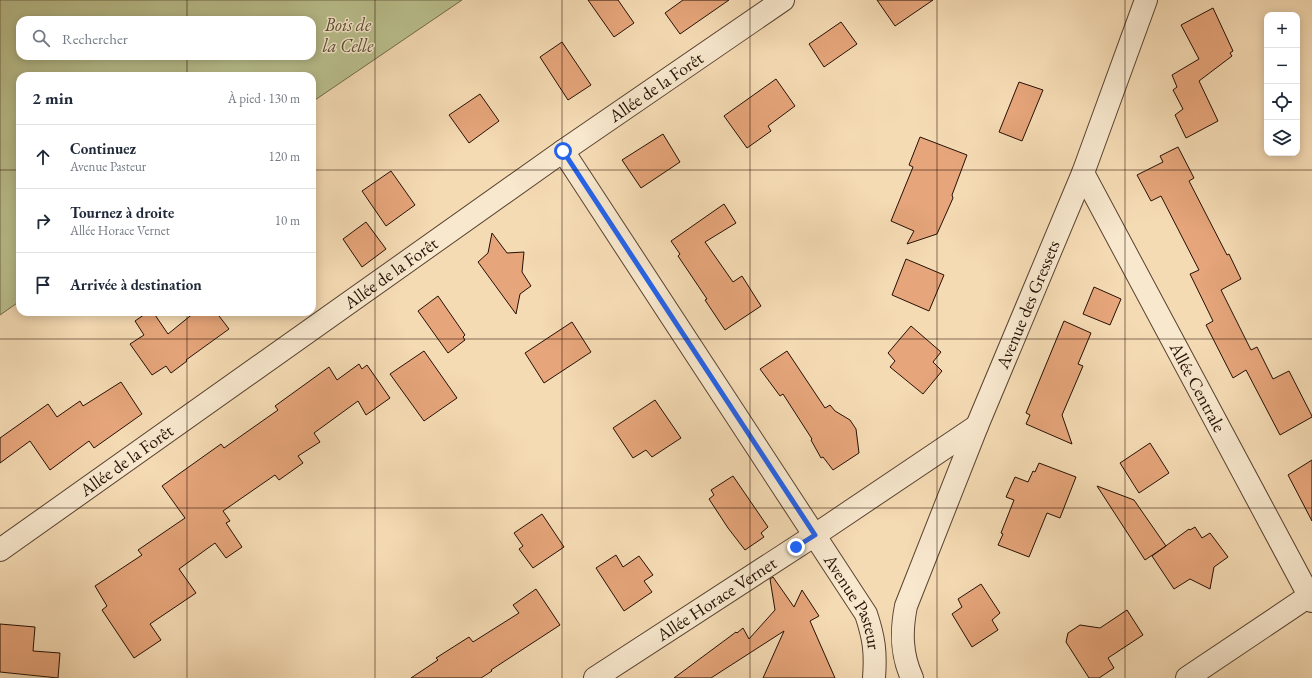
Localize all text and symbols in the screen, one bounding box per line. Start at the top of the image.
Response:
map controls [1264,12,1300,156]
button: + [1264,12,1300,48]
park label: Bois de la Celle [323,13,374,57]
search box [16,16,316,60]
icon: search [30,27,52,49]
text: Rechercher [62,29,128,48]
street label: Allée de la Forêt [603,46,708,128]
button: − [1264,48,1300,84]
button: locate [1264,84,1300,120]
text: 2 min [32,87,73,109]
text: À pied · 130 m [228,90,300,107]
button: layers [1264,120,1300,156]
text: Continuez [70,139,136,158]
route start [554,142,572,160]
icon: ahead [32,146,54,168]
text: 120 m [269,148,300,165]
text: Avenue Pasteur [70,158,146,175]
text: Tournez à droite [70,203,174,222]
icon: right [32,210,54,232]
text: 10 m [275,212,300,229]
text: Allée Horace Vernet [70,222,170,239]
street label: Allée de la Forêt [338,231,442,314]
street label: Avenue des Gressets [990,236,1065,373]
icon: arrive [32,274,54,296]
text: Arrivée à destination [70,275,202,294]
street label: Allée Centrale [1164,337,1231,436]
street label: Allée de la Forêt [74,419,178,502]
route end [787,538,805,556]
street label: Avenue Pasteur [818,549,886,651]
street label: Allée Horace Vernet [651,551,781,646]

